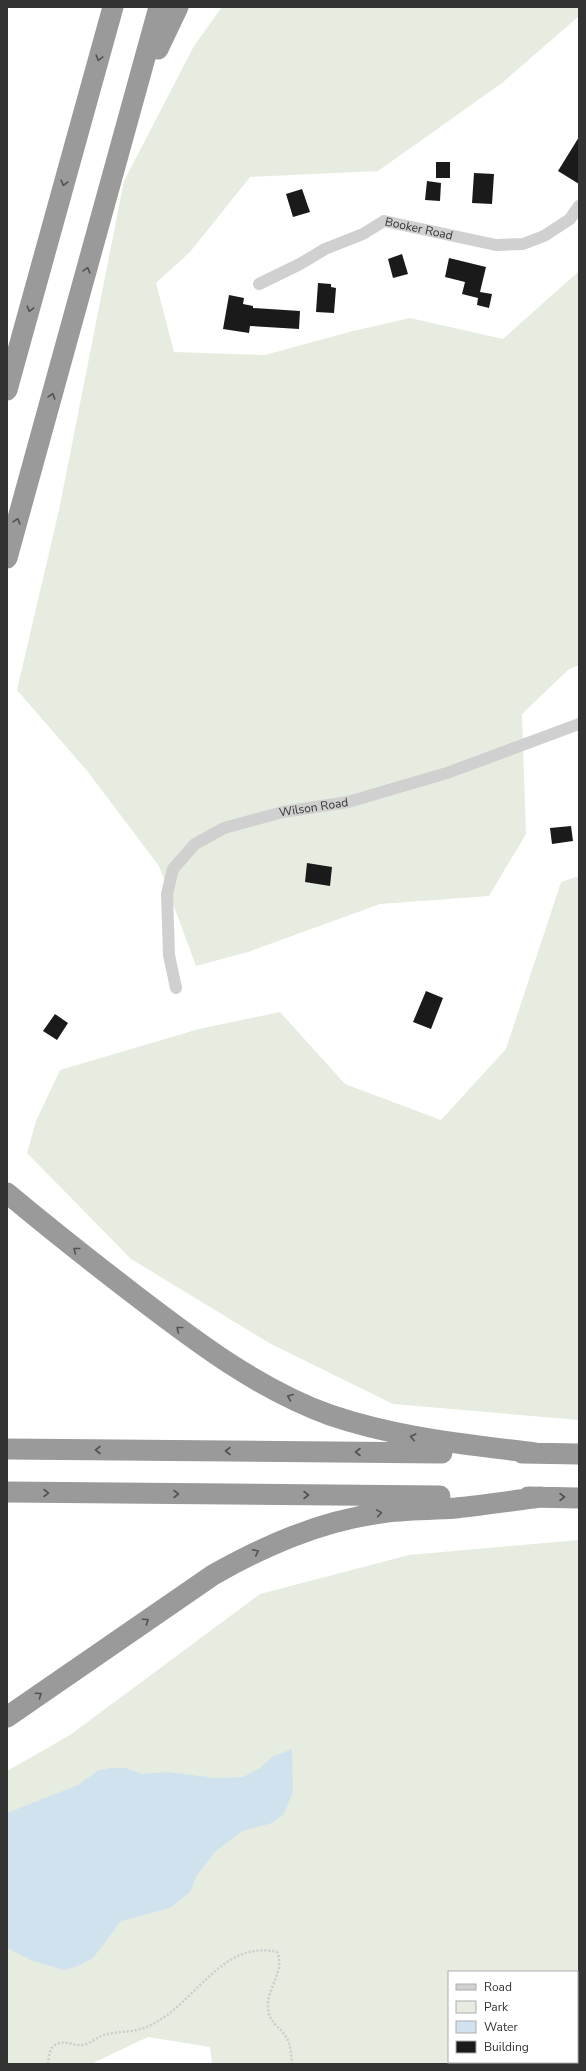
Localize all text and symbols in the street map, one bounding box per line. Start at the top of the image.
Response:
one-way arrow [95,54,104,61]
one-way arrow [60,180,69,187]
street label: Booker Road [383,213,454,244]
one-way arrow [82,267,91,274]
one-way arrow [26,305,34,312]
one-way arrow [47,392,56,399]
one-way arrow [13,518,21,524]
street label: Wilson Road [278,794,349,821]
one-way arrow [74,1247,81,1254]
one-way arrow [176,1327,183,1334]
one-way arrow [286,1393,293,1401]
one-way arrow [410,1434,416,1442]
one-way arrow [95,1446,101,1454]
one-way arrow [225,1447,231,1455]
one-way arrow [355,1448,361,1456]
one-way arrow [43,1489,49,1497]
one-way arrow [173,1490,179,1498]
one-way arrow [303,1491,309,1499]
one-way arrow [559,1493,565,1501]
one-way arrow [376,1509,382,1518]
one-way arrow [251,1549,259,1557]
one-way arrow [142,1618,149,1626]
one-way arrow [35,1692,42,1700]
legend [448,1971,578,2063]
text: Road [484,1979,512,1995]
text: Park [484,1999,509,2015]
text: Water [484,2019,518,2035]
text: Building [484,2039,529,2055]

